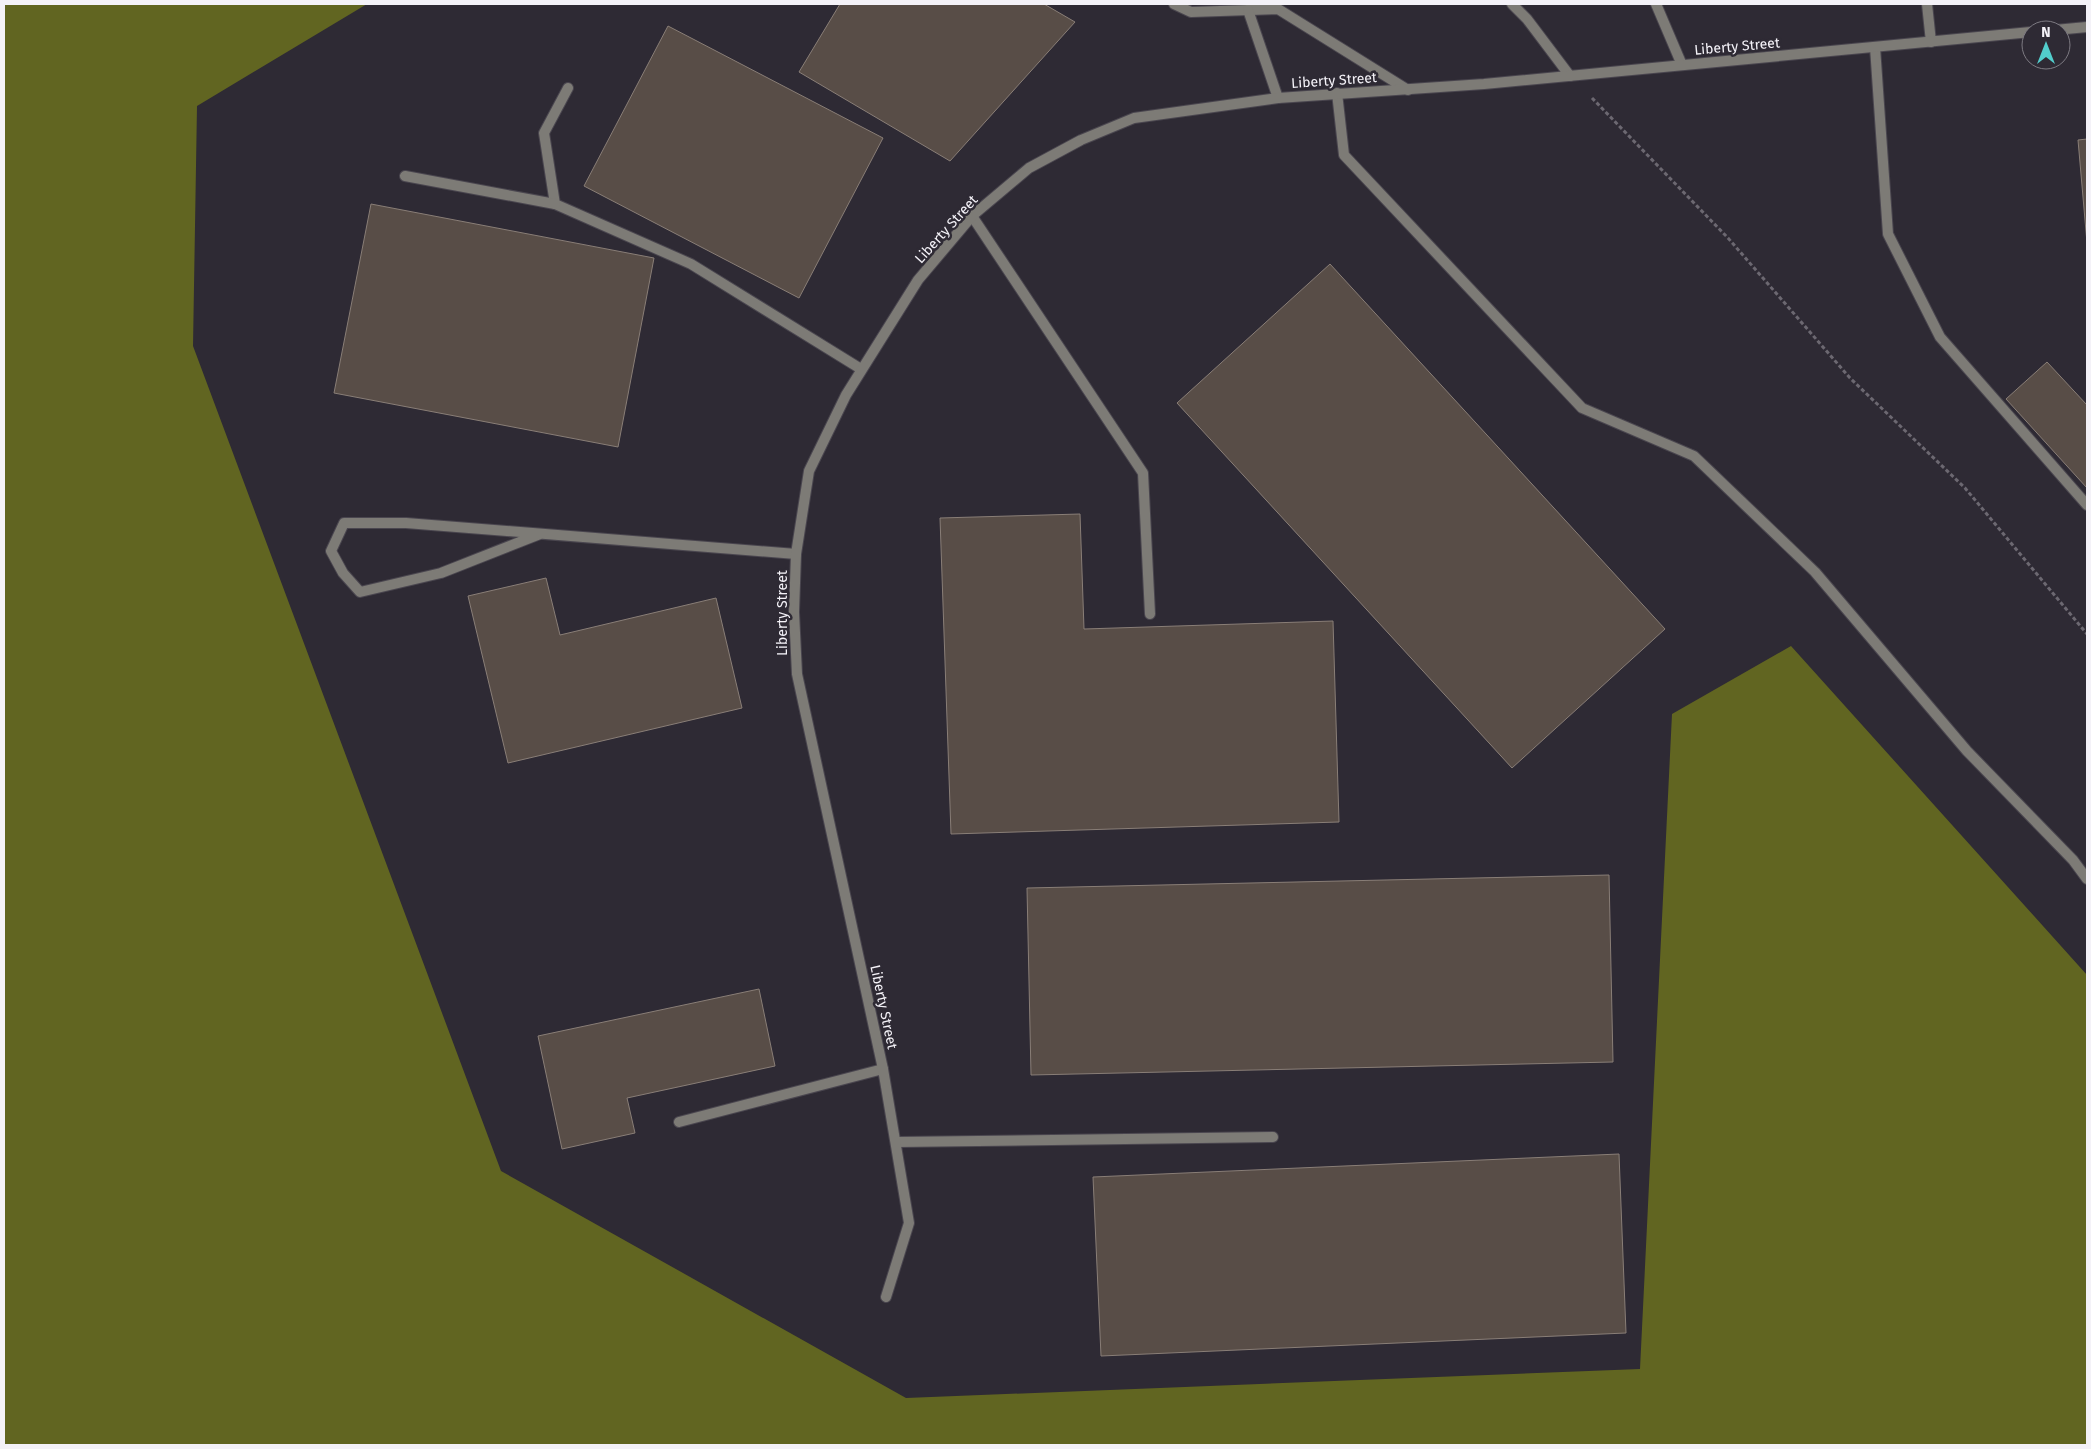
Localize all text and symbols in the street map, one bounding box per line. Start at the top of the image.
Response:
north arrow [2021,20,2071,70]
text: N [2041,24,2051,41]
street label: Liberty Street [1694,34,1781,59]
street label: Liberty Street [1291,69,1378,92]
street label: Liberty Street [911,191,982,267]
street label: Liberty Street [774,569,791,656]
street label: Liberty Street [866,963,901,1052]

